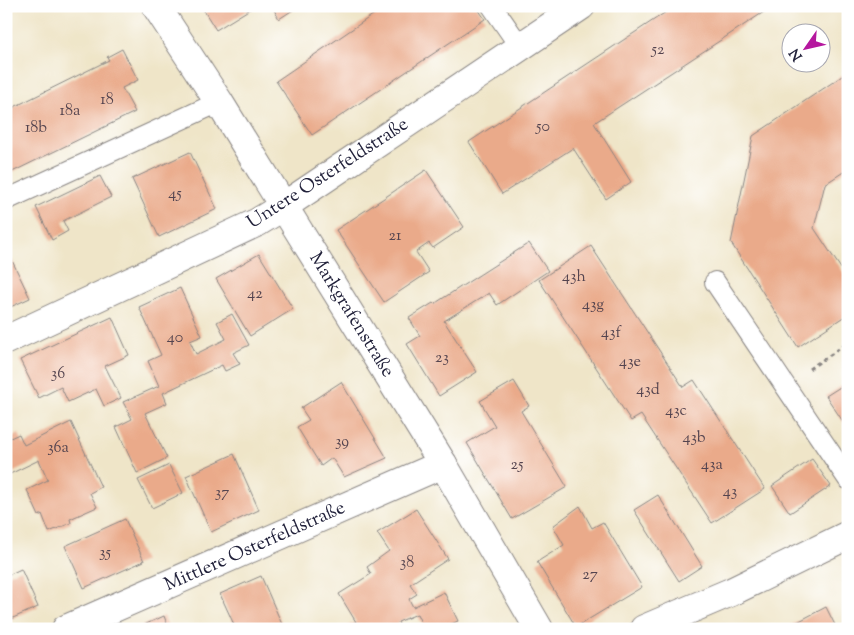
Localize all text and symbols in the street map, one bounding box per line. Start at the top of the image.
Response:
north arrow [782,22,832,72]
house number: 52 [651,39,665,62]
text: N [785,44,808,64]
house number: 18 [100,89,114,112]
house number: 18a [60,100,81,123]
street label: Untere Osterfeldstraße [242,112,414,236]
house number: 50 [535,116,550,139]
house number: 18b [25,117,47,140]
house number: 45 [168,183,182,206]
house number: 21 [389,225,402,248]
street label: Markgrafenstraße [302,247,400,383]
house number: 43h [562,266,587,289]
house number: 42 [247,283,263,306]
house number: 43g [582,294,604,317]
house number: 43f [601,322,622,345]
house number: 40 [167,327,183,350]
house number: 23 [435,347,449,370]
house number: 43e [619,351,641,374]
house number: 36 [51,363,65,386]
house number: 43d [636,379,660,402]
house number: 43c [665,400,687,423]
house number: 43b [682,427,706,450]
house number: 39 [335,431,349,454]
house number: 36a [47,437,69,460]
house number: 25 [511,454,524,477]
house number: 43a [701,454,724,477]
house number: 43 [723,481,737,504]
house number: 37 [215,482,229,505]
street label: Mittlere Osterfeldstraße [160,495,350,599]
house number: 35 [99,542,111,565]
house number: 38 [400,552,414,575]
house number: 27 [582,564,598,587]

